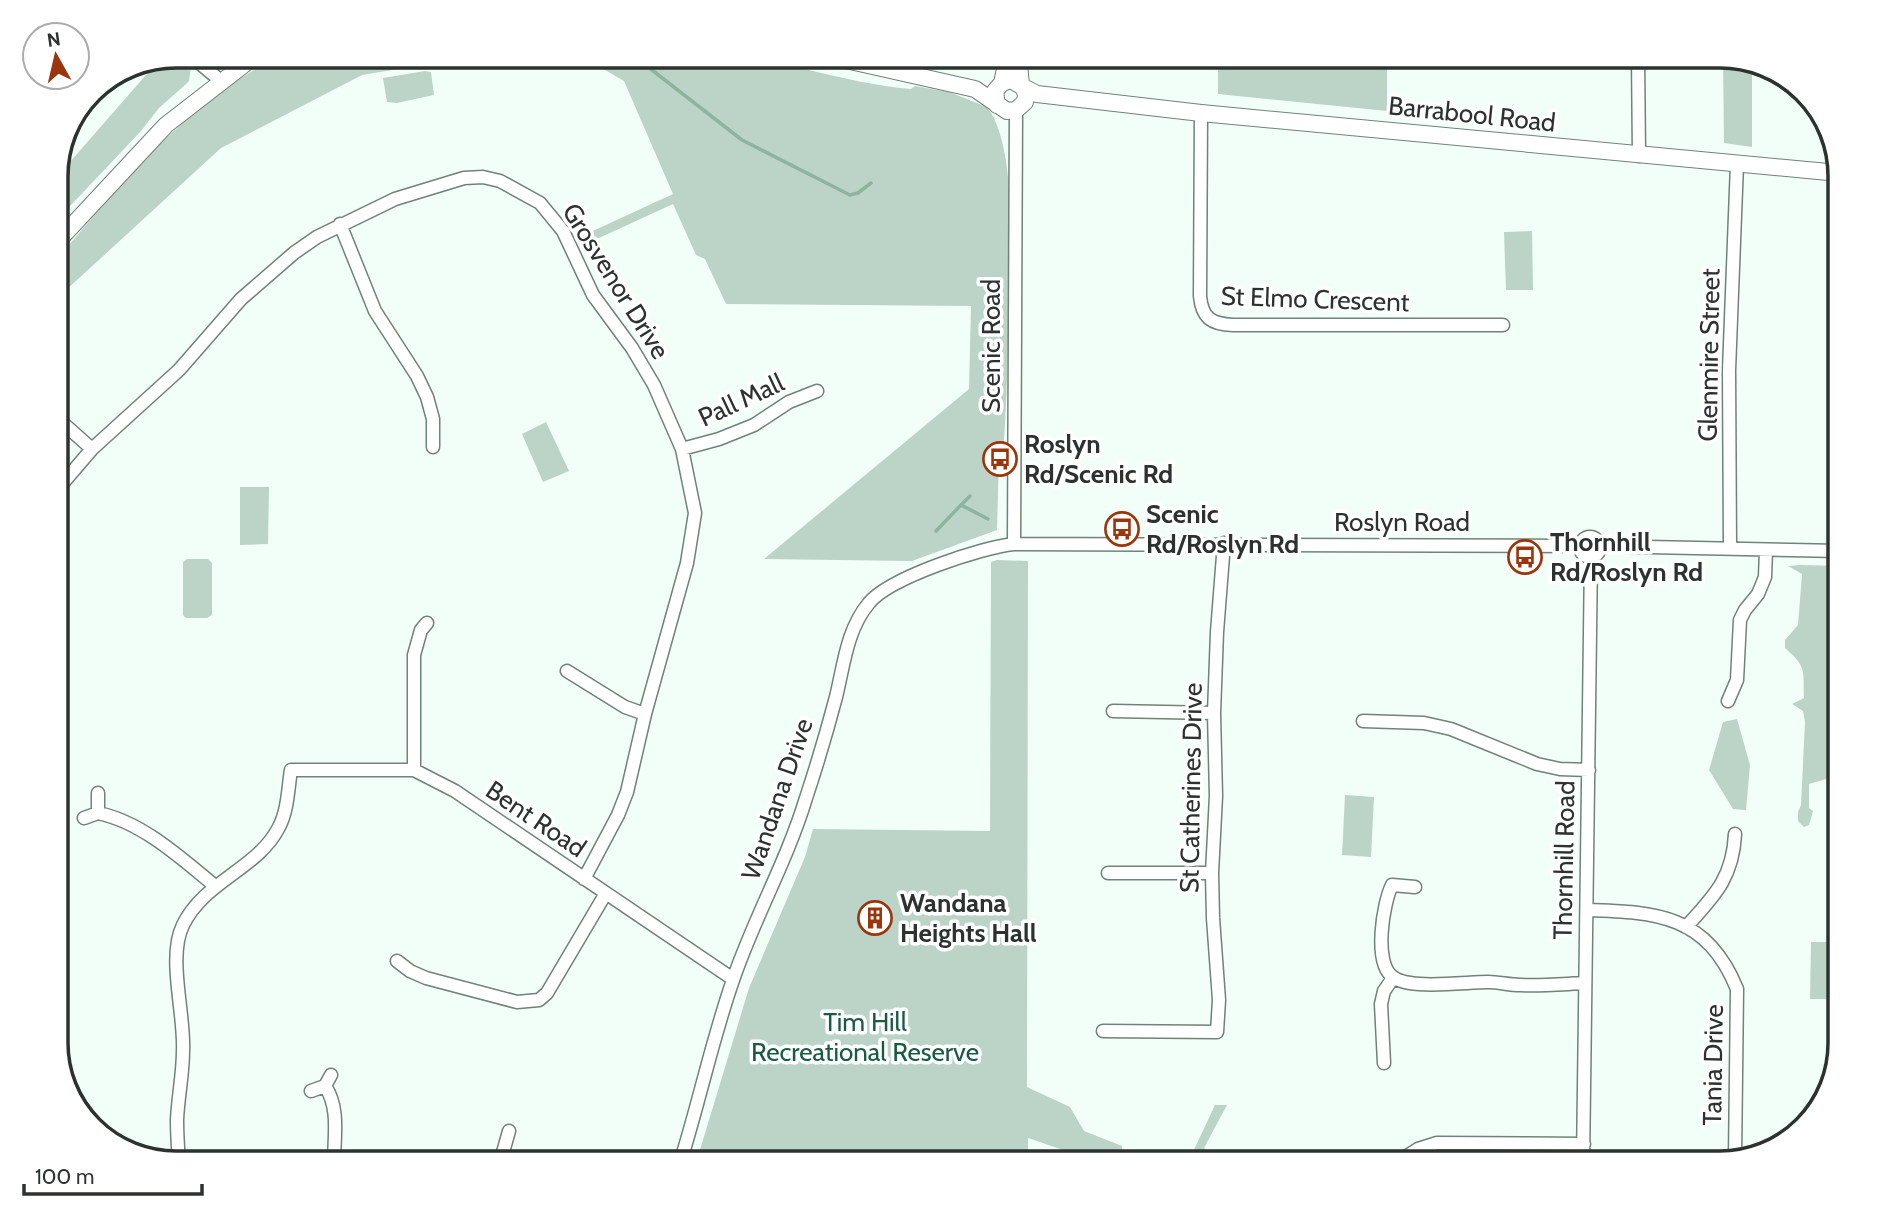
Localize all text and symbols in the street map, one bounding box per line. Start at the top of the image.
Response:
north arrow [21,21,91,91]
text: N [45,27,62,52]
street label: Barrabool Road [1387,89,1557,139]
street label: Grosvenor Drive [555,197,677,365]
street label: Glenmire Street [1691,268,1727,442]
street label: Scenic Road [975,279,1007,413]
street label: St Elmo Crescent [1220,280,1410,318]
street label: Pall Mall [693,366,789,434]
place label: Roslyn Rd/Scenic Rd [1024,428,1173,490]
bus stop icon: Roslyn Rd/Scenic Rd [981,440,1019,478]
place label: Scenic Rd/Roslyn Rd [1146,498,1299,560]
street label: Roslyn Road [1334,506,1470,538]
bus stop icon: Scenic Rd/Roslyn Rd [1103,510,1141,548]
place label: Thornhill Rd/Roslyn Rd [1550,526,1703,588]
bus stop icon: Thornhill Rd/Roslyn Rd [1506,538,1544,576]
street label: St Catherines Drive [1173,683,1209,893]
street label: Wandana Drive [734,714,820,884]
street label: Bent Road [480,774,592,864]
street label: Thornhill Road [1547,780,1581,940]
place label: Wandana Heights Hall [900,887,1037,949]
building icon: Wandana Heights Hall [856,899,894,937]
street label: Tania Drive [1696,1004,1730,1126]
park label: Tim Hill Recreational Reserve [751,1006,979,1068]
scale bar [24,1152,203,1196]
text: 100 m [35,1164,94,1189]

